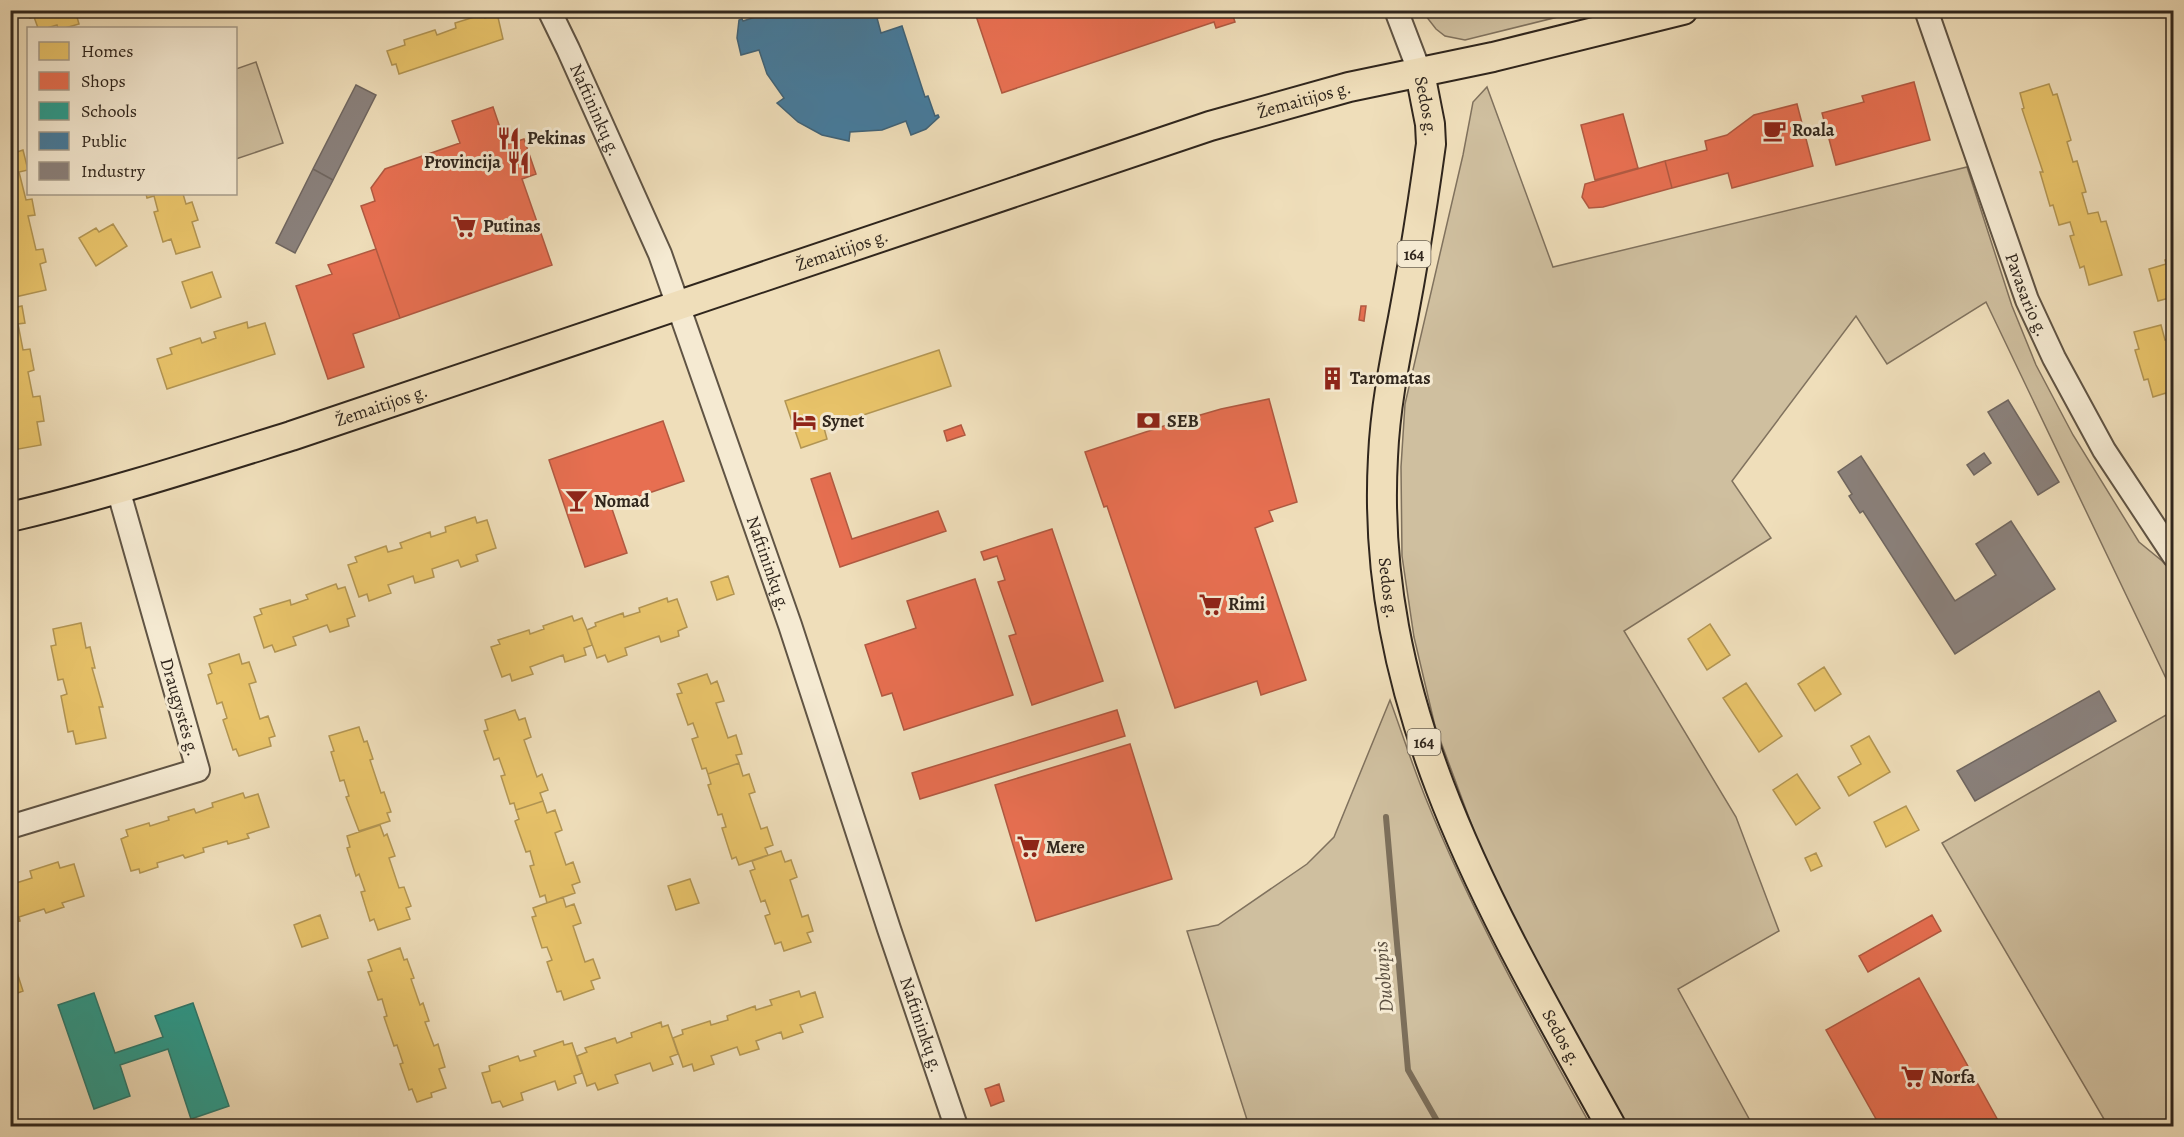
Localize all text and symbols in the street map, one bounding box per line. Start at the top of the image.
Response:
legend [27,27,237,195]
text: Homes [81,39,133,63]
street label: Naftininkų g. [564,60,627,160]
text: Shops [81,69,126,93]
street label: Sedos g. [1409,74,1443,137]
street label: Žemaitijos g. [1254,75,1354,124]
text: Schools [81,99,137,123]
cafe icon: Roala [1761,117,1787,143]
place label: Roala [1792,118,1835,142]
restaurant icon: Pekinas [496,125,522,151]
place label: Pekinas [527,126,586,150]
text: Public [81,129,127,153]
restaurant icon: Provincija [506,149,532,175]
place label: Provincija [424,150,501,174]
text: Industry [81,159,146,183]
supermarket icon: Putinas [452,213,478,239]
place label: Putinas [483,214,541,238]
street label: Žemaitijos g. [793,223,891,277]
road number: 164 [1398,241,1430,267]
street label: Pavasario g. [1999,249,2054,341]
building icon: Taromatas [1319,365,1345,391]
place label: Taromatas [1350,366,1431,390]
street label: Žemaitijos g. [332,379,431,432]
hotel icon: Synet [791,408,817,434]
bank icon: SEB [1136,408,1162,434]
place label: Synet [822,409,864,433]
place label: SEB [1167,409,1199,433]
bar icon: Nomad [563,488,589,514]
place label: Nomad [594,489,650,513]
street label: Naftininkų g. [741,513,796,614]
street label: Sedos g. [1373,556,1404,620]
supermarket icon: Rimi [1197,591,1223,617]
place label: Rimi [1228,592,1265,616]
street label: Draugystės g. [155,655,205,759]
road number: 164 [1408,729,1440,755]
supermarket icon: Mere [1015,834,1041,860]
place label: Mere [1046,835,1085,859]
water label: Duobupis [1367,940,1400,1014]
street label: Naftininkų g. [894,974,949,1076]
street label: Sedos g. [1536,1005,1587,1070]
supermarket icon: Norfa [1900,1064,1926,1090]
place label: Norfa [1931,1065,1975,1089]

